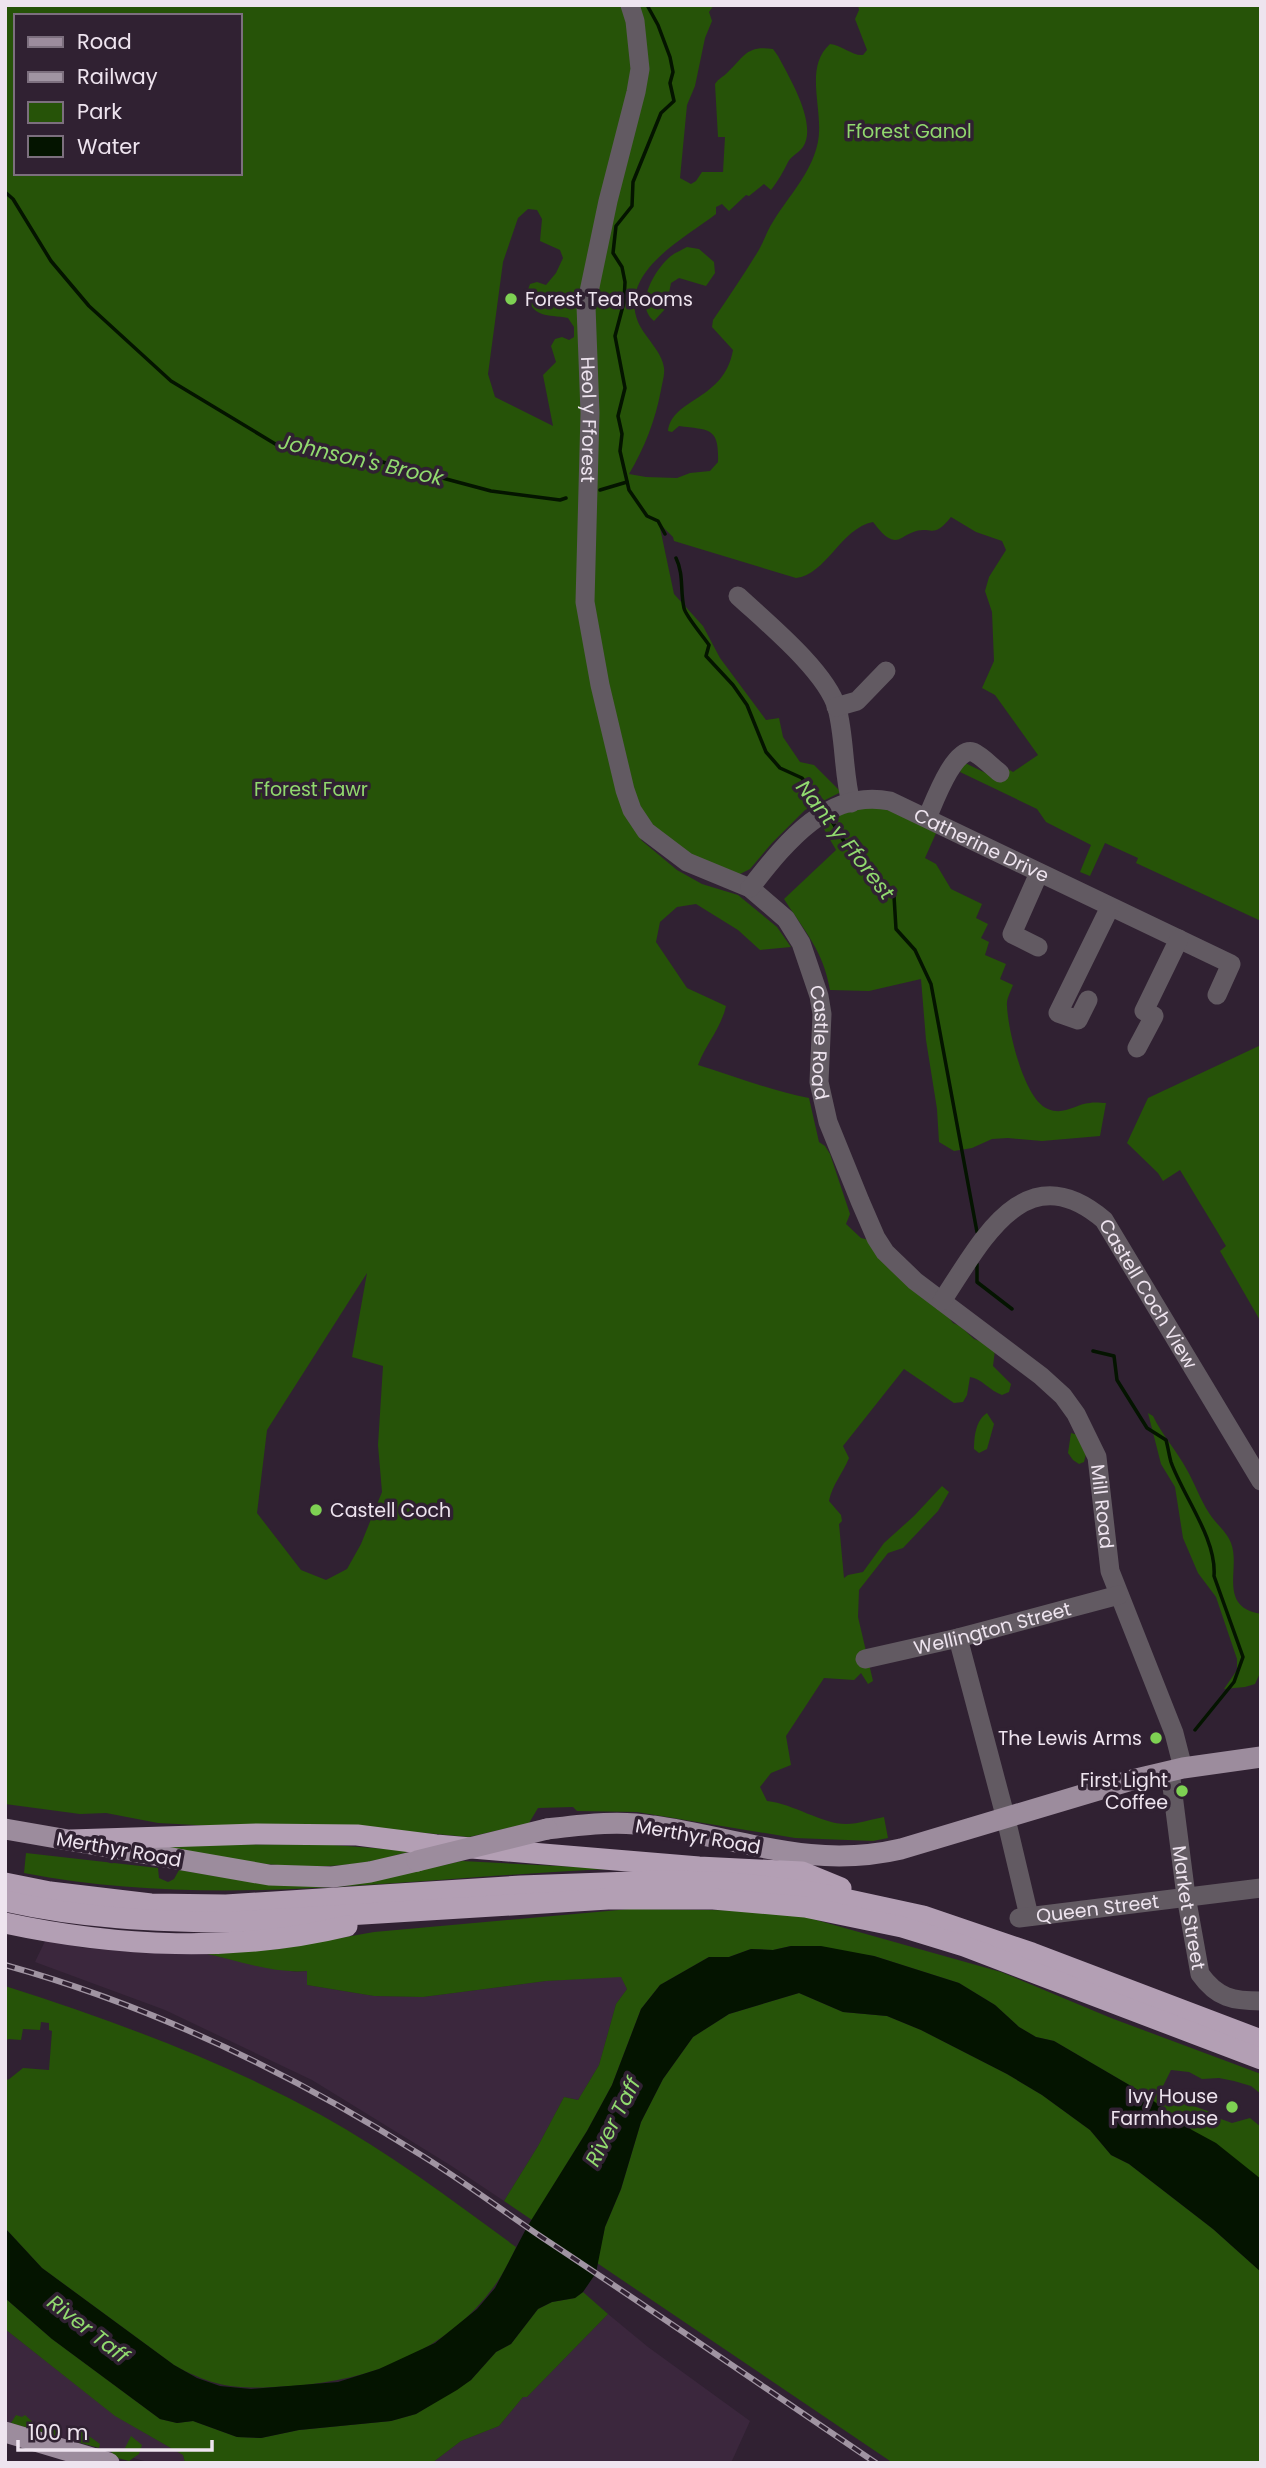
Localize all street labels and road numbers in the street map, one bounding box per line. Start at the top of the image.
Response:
street label: Heol y Fforest [574,356,603,483]
street label: Catherine Drive [909,801,1053,889]
street label: Castle Road [802,981,836,1103]
street label: Castell Coch View [1092,1214,1204,1375]
street label: Mill Road [1084,1463,1120,1550]
street label: Wellington Street [911,1595,1074,1662]
street label: Merthyr Road [633,1812,763,1861]
street label: Merthyr Road [54,1825,184,1874]
street label: Market Street [1166,1844,1212,1972]
street label: Queen Street [1034,1888,1161,1930]

